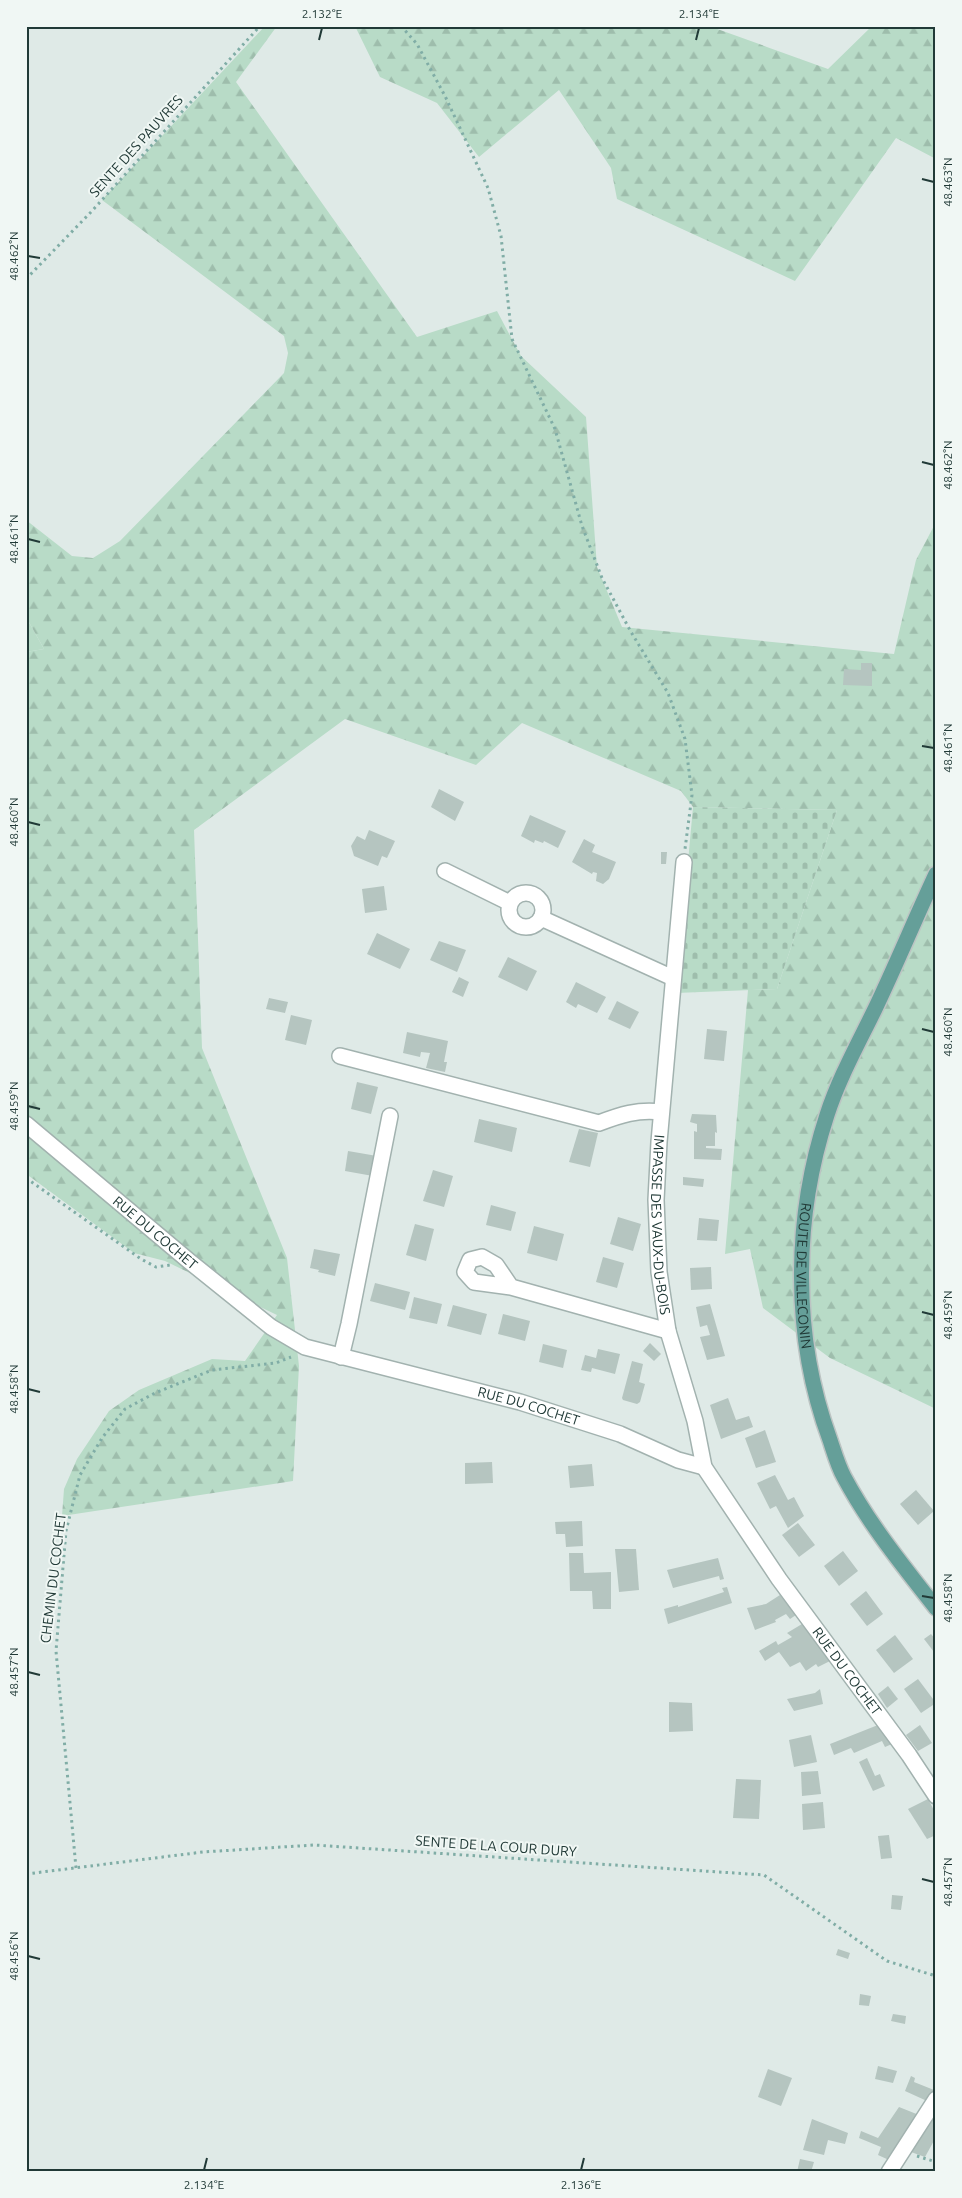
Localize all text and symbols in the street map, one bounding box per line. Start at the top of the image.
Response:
text: 2.132°E [302,7,343,20]
text: 2.134°E [679,7,720,20]
street label: SENTE DES PAUVRES [86,92,186,200]
text: 48.463°N [941,157,954,207]
text: 48.462°N [7,231,20,281]
text: 48.462°N [941,440,954,490]
text: 48.461°N [7,514,20,564]
text: 48.461°N [941,723,954,773]
text: 48.460°N [7,797,20,847]
text: 48.460°N [941,1007,954,1057]
text: 48.459°N [7,1081,20,1131]
street label: IMPASSE DES VAUX-DU-BOIS [648,1134,673,1316]
street label: RUE DU COCHET [110,1193,201,1273]
street label: ROUTE DE VILLECONIN [793,1202,815,1350]
text: 48.459°N [941,1290,954,1340]
text: 48.458°N [7,1364,20,1414]
street label: RUE DU COCHET [476,1384,582,1429]
street label: CHEMIN DU COCHET [37,1512,69,1644]
text: 48.458°N [941,1573,954,1623]
street label: RUE DU COCHET [809,1624,885,1718]
text: 48.457°N [7,1647,20,1697]
street label: SENTE DE LA COUR DURY [415,1832,577,1860]
text: 48.457°N [941,1857,954,1907]
text: 48.456°N [7,1931,20,1981]
text: 2.134°E [184,2178,225,2191]
text: 2.136°E [561,2178,602,2191]

